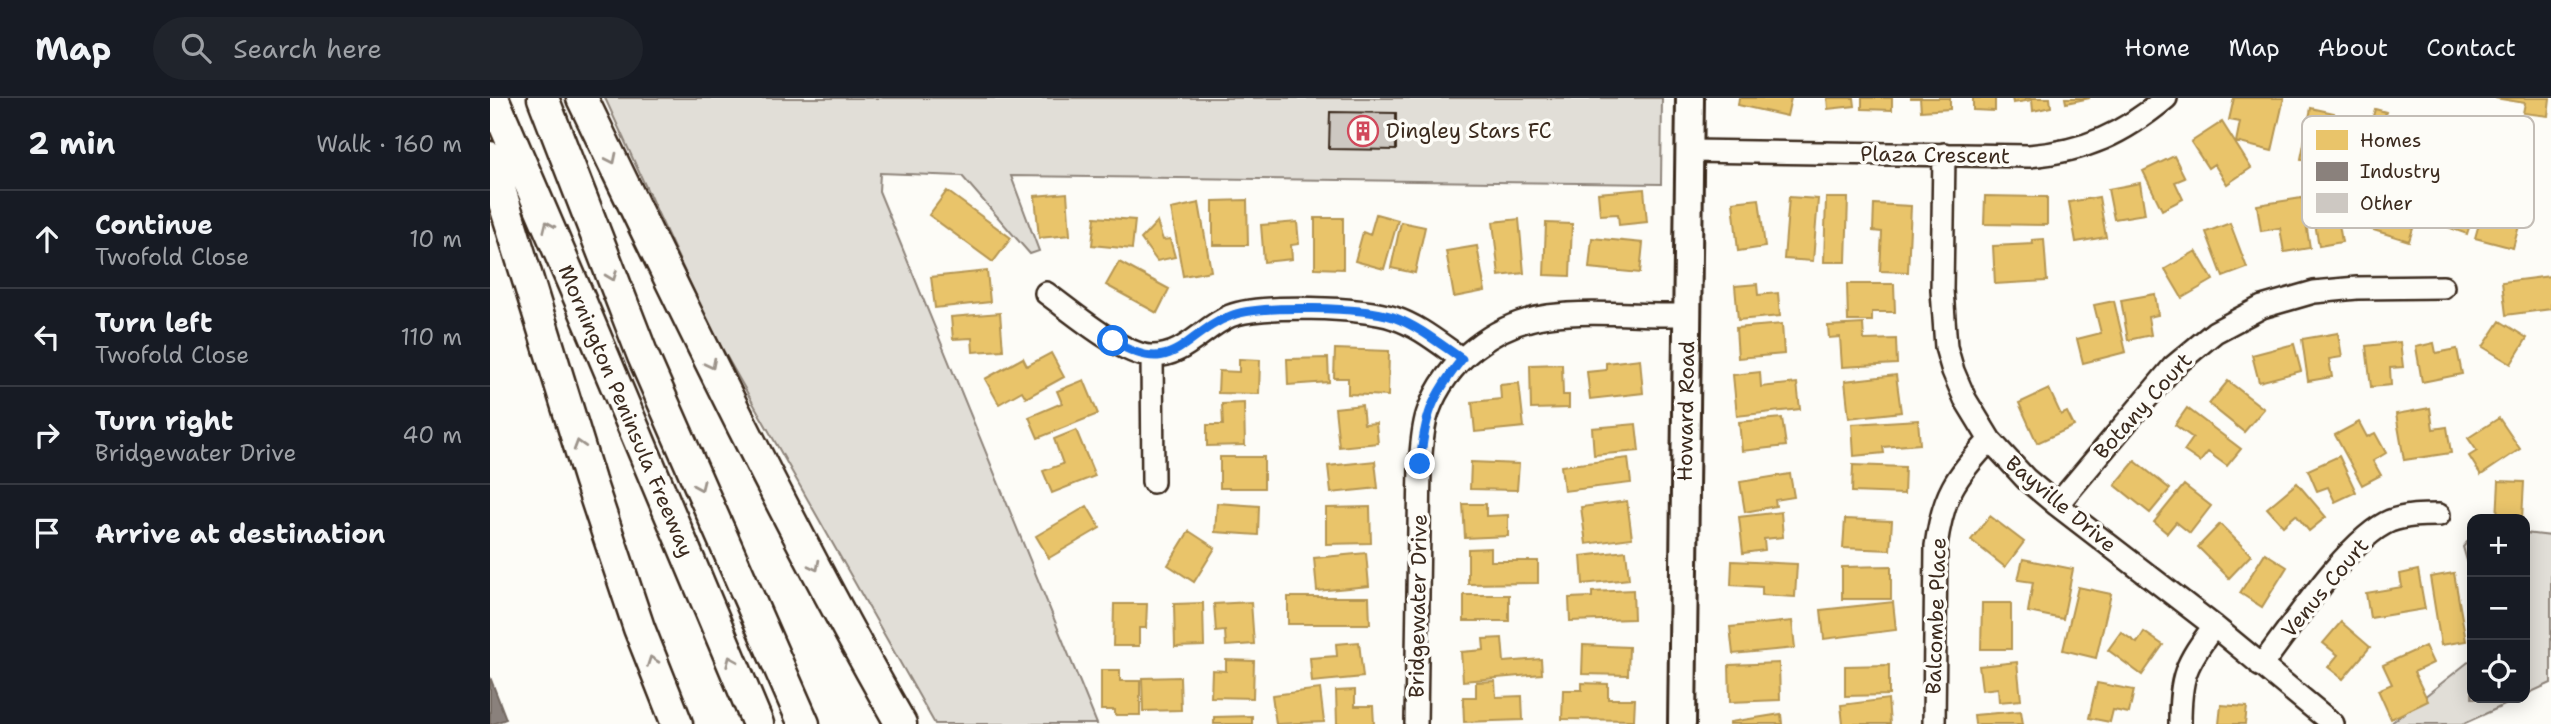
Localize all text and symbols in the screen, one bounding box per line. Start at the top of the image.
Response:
search box [153,17,643,80]
text: Map [35,26,111,71]
icon: search [177,29,215,67]
text: Search here [233,31,382,66]
text: Home [2124,32,2190,64]
text: Map [2228,32,2280,64]
text: About [2318,32,2388,64]
text: Contact [2426,32,2516,64]
building icon: Dingley Stars FC [1346,114,1380,148]
legend [2302,116,2534,228]
place label: Dingley Stars FC [1386,117,1552,145]
text: 2 min [28,123,115,164]
text: Homes [2360,128,2421,153]
text: Walk · 160 m [316,129,462,159]
street label: Plaza Crescent [1860,140,2010,170]
one-way arrow [604,152,618,164]
text: Industry [2360,159,2441,184]
text: Other [2360,191,2413,216]
text: Continue [95,207,213,242]
icon: ahead [28,220,66,258]
one-way arrow [542,220,556,233]
text: 10 m [409,224,462,254]
text: Twofold Close [95,242,249,272]
street label: Mornington Peninsula Freeway [552,261,700,561]
one-way arrow [603,269,617,281]
text: Turn left [95,305,212,340]
icon: left [28,318,66,356]
text: 110 m [400,322,462,352]
route start [1097,325,1128,356]
text: Twofold Close [95,340,249,370]
street label: Howard Road [1671,340,1701,482]
street label: Botany Court [2088,347,2198,465]
one-way arrow [703,357,717,369]
text: Turn right [95,403,233,438]
icon: right [28,416,66,454]
text: 40 m [402,420,462,450]
text: Bridgewater Drive [95,438,296,468]
one-way arrow [573,439,587,452]
route end [1404,448,1435,479]
street label: Bayville Drive [2000,449,2122,559]
one-way arrow [692,478,706,491]
icon: arrive [28,514,66,552]
street label: Bridgewater Drive [1402,514,1434,698]
map controls [2467,514,2530,703]
button: + [2467,514,2530,577]
text: Arrive at destination [95,516,385,551]
street label: Venus Court [2275,532,2375,644]
street label: Balcombe Place [1919,537,1953,695]
one-way arrow [807,559,821,572]
button: − [2467,577,2530,640]
button: locate [2467,640,2530,703]
one-way arrow [646,655,660,667]
one-way arrow [726,656,740,668]

